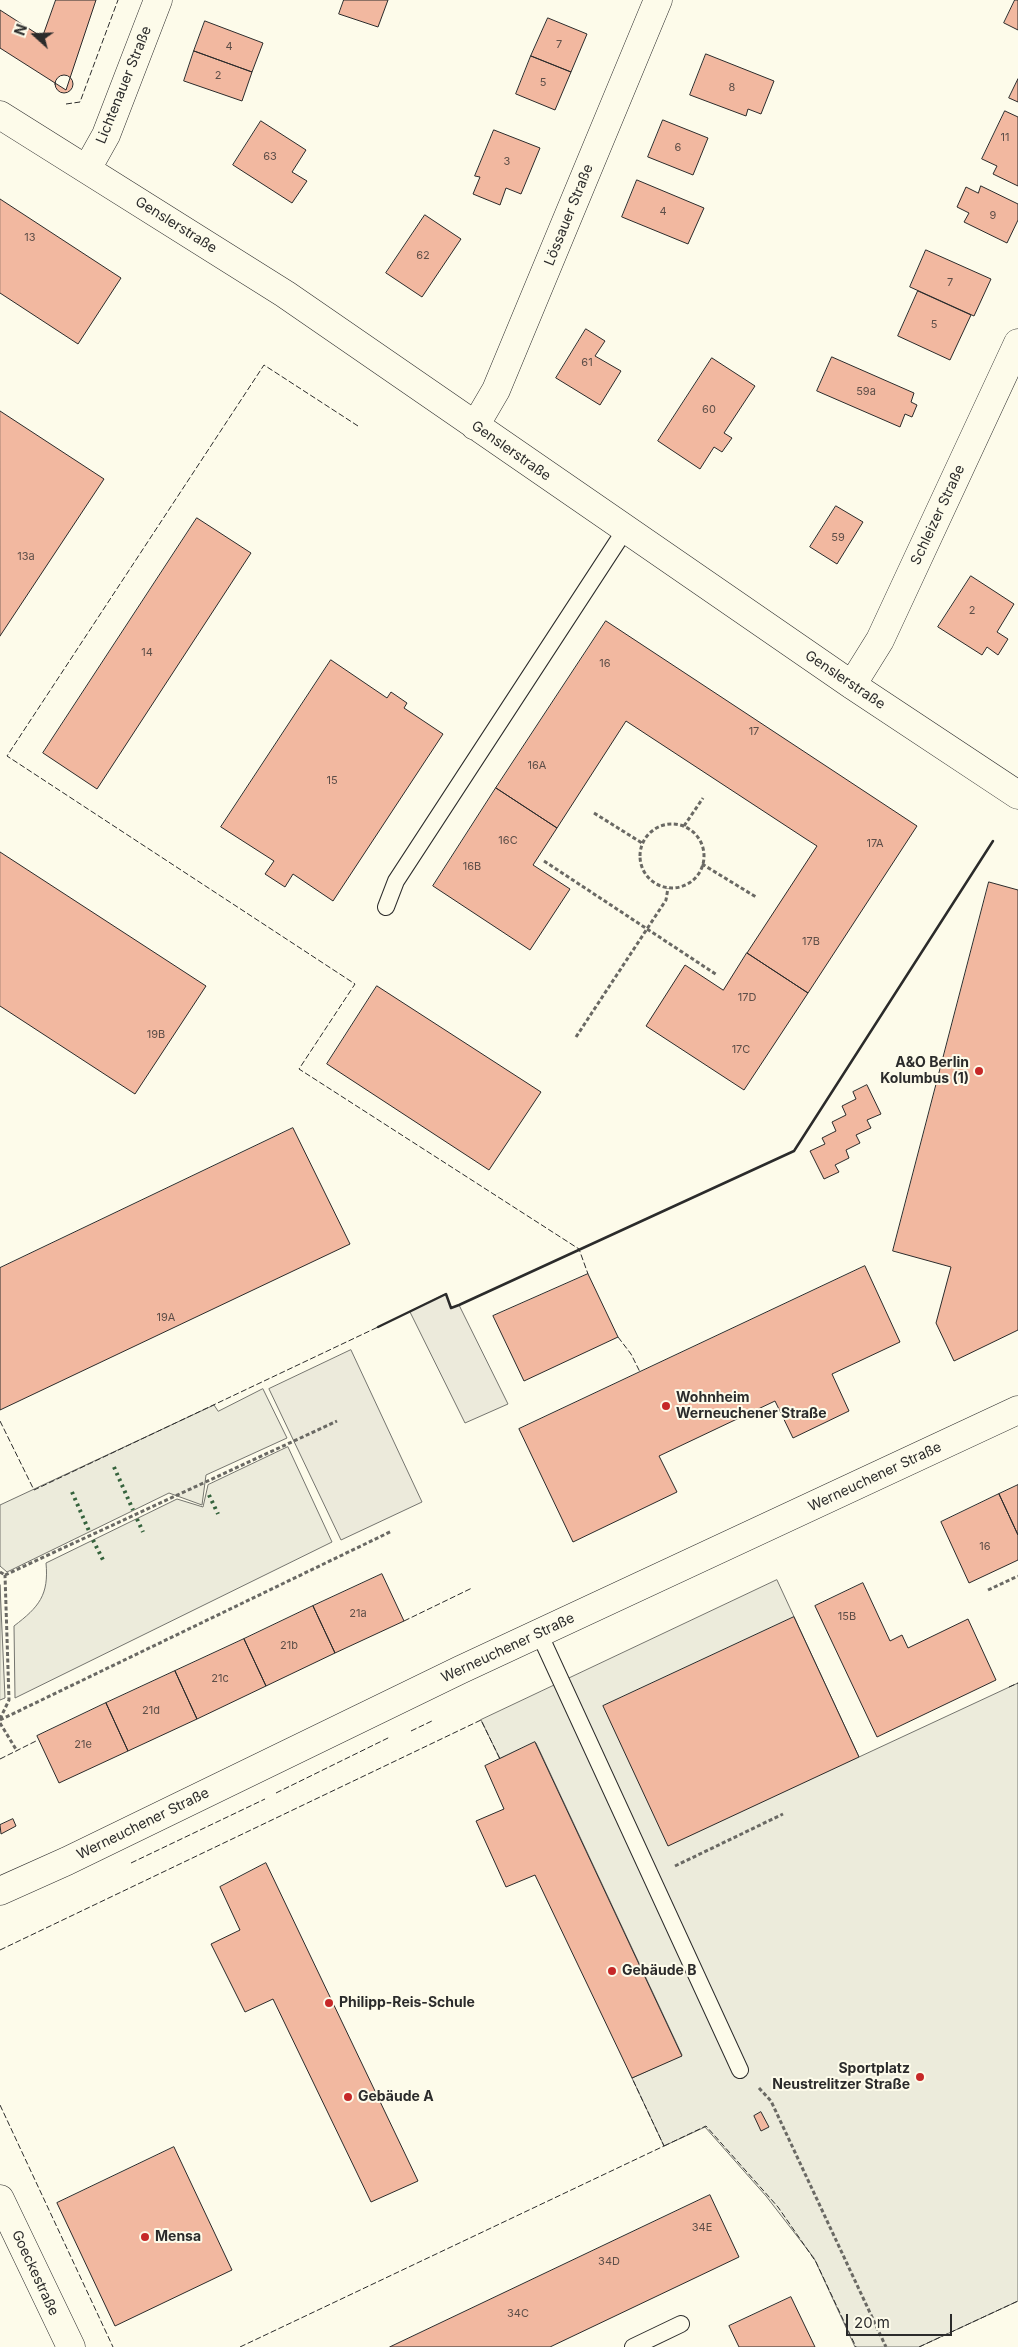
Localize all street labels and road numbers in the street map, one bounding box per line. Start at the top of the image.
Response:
street label: Lichtenauer Straße [93,24,155,146]
street label: Lössauer Straße [541,162,597,268]
street label: Genslerstraße [132,193,220,257]
street label: Genslerstraße [468,417,554,485]
street label: Schleizer Straße [907,462,969,568]
street label: Genslerstraße [802,647,888,713]
street label: Werneuchener Straße [806,1439,944,1515]
street label: Werneuchener Straße [439,1610,577,1686]
street label: Werneuchener Straße [74,1785,212,1863]
street label: Goeckestraße [8,2228,62,2318]

